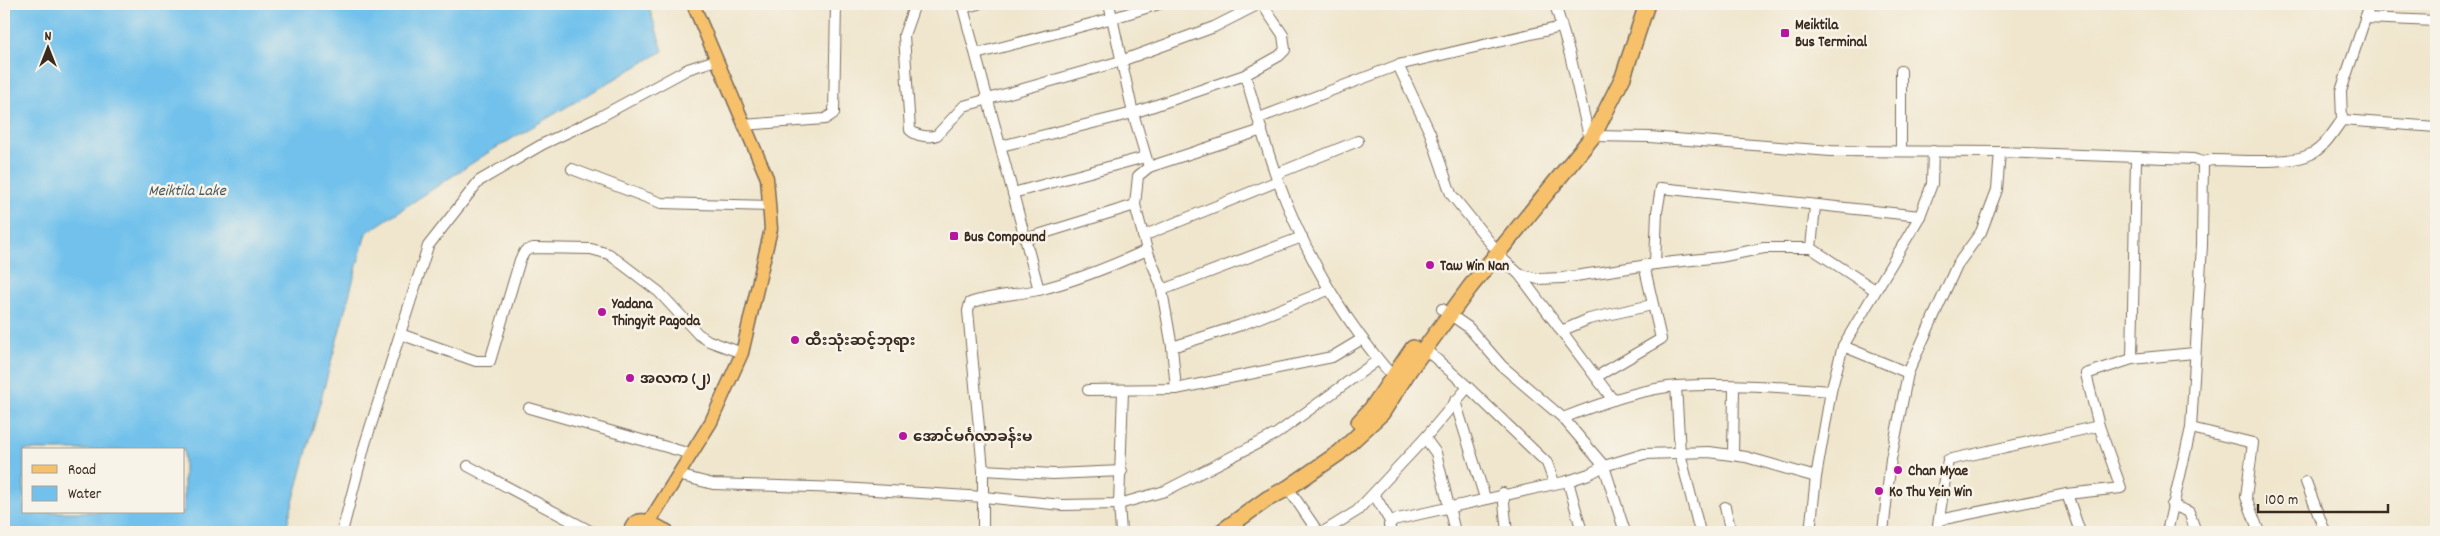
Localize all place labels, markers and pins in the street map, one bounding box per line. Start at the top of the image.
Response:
place label: Meiktila Bus Terminal [1795,15,1868,54]
marker: Meiktila Bus Terminal [1779,27,1791,39]
place label: Bus Compound [964,227,1046,249]
marker: Bus Compound [948,230,960,242]
place label: Taw Win Nan [1440,256,1509,278]
marker: Taw Win Nan [1424,259,1436,271]
place label: Yadana Thingyit Pagoda [611,294,701,333]
marker: Yadana Thingyit Pagoda [596,306,608,318]
place label: ထီးသုံးဆင့်ဘုရား [805,330,915,353]
marker: ထီးသုံးဆင့်ဘုရား [789,334,801,346]
place label: အလက (၂) [640,369,711,391]
marker: အလက (၂) [624,372,636,384]
place label: အောင်မင်္ဂလာခန်းမ [913,426,1032,449]
marker: အောင်မင်္ဂလာခန်းမ [897,430,909,442]
place label: Chan Myae [1908,461,1969,483]
marker: Chan Myae [1892,464,1904,476]
place label: Ko Thu Yein Win [1889,482,1972,504]
marker: Ko Thu Yein Win [1873,485,1885,497]

